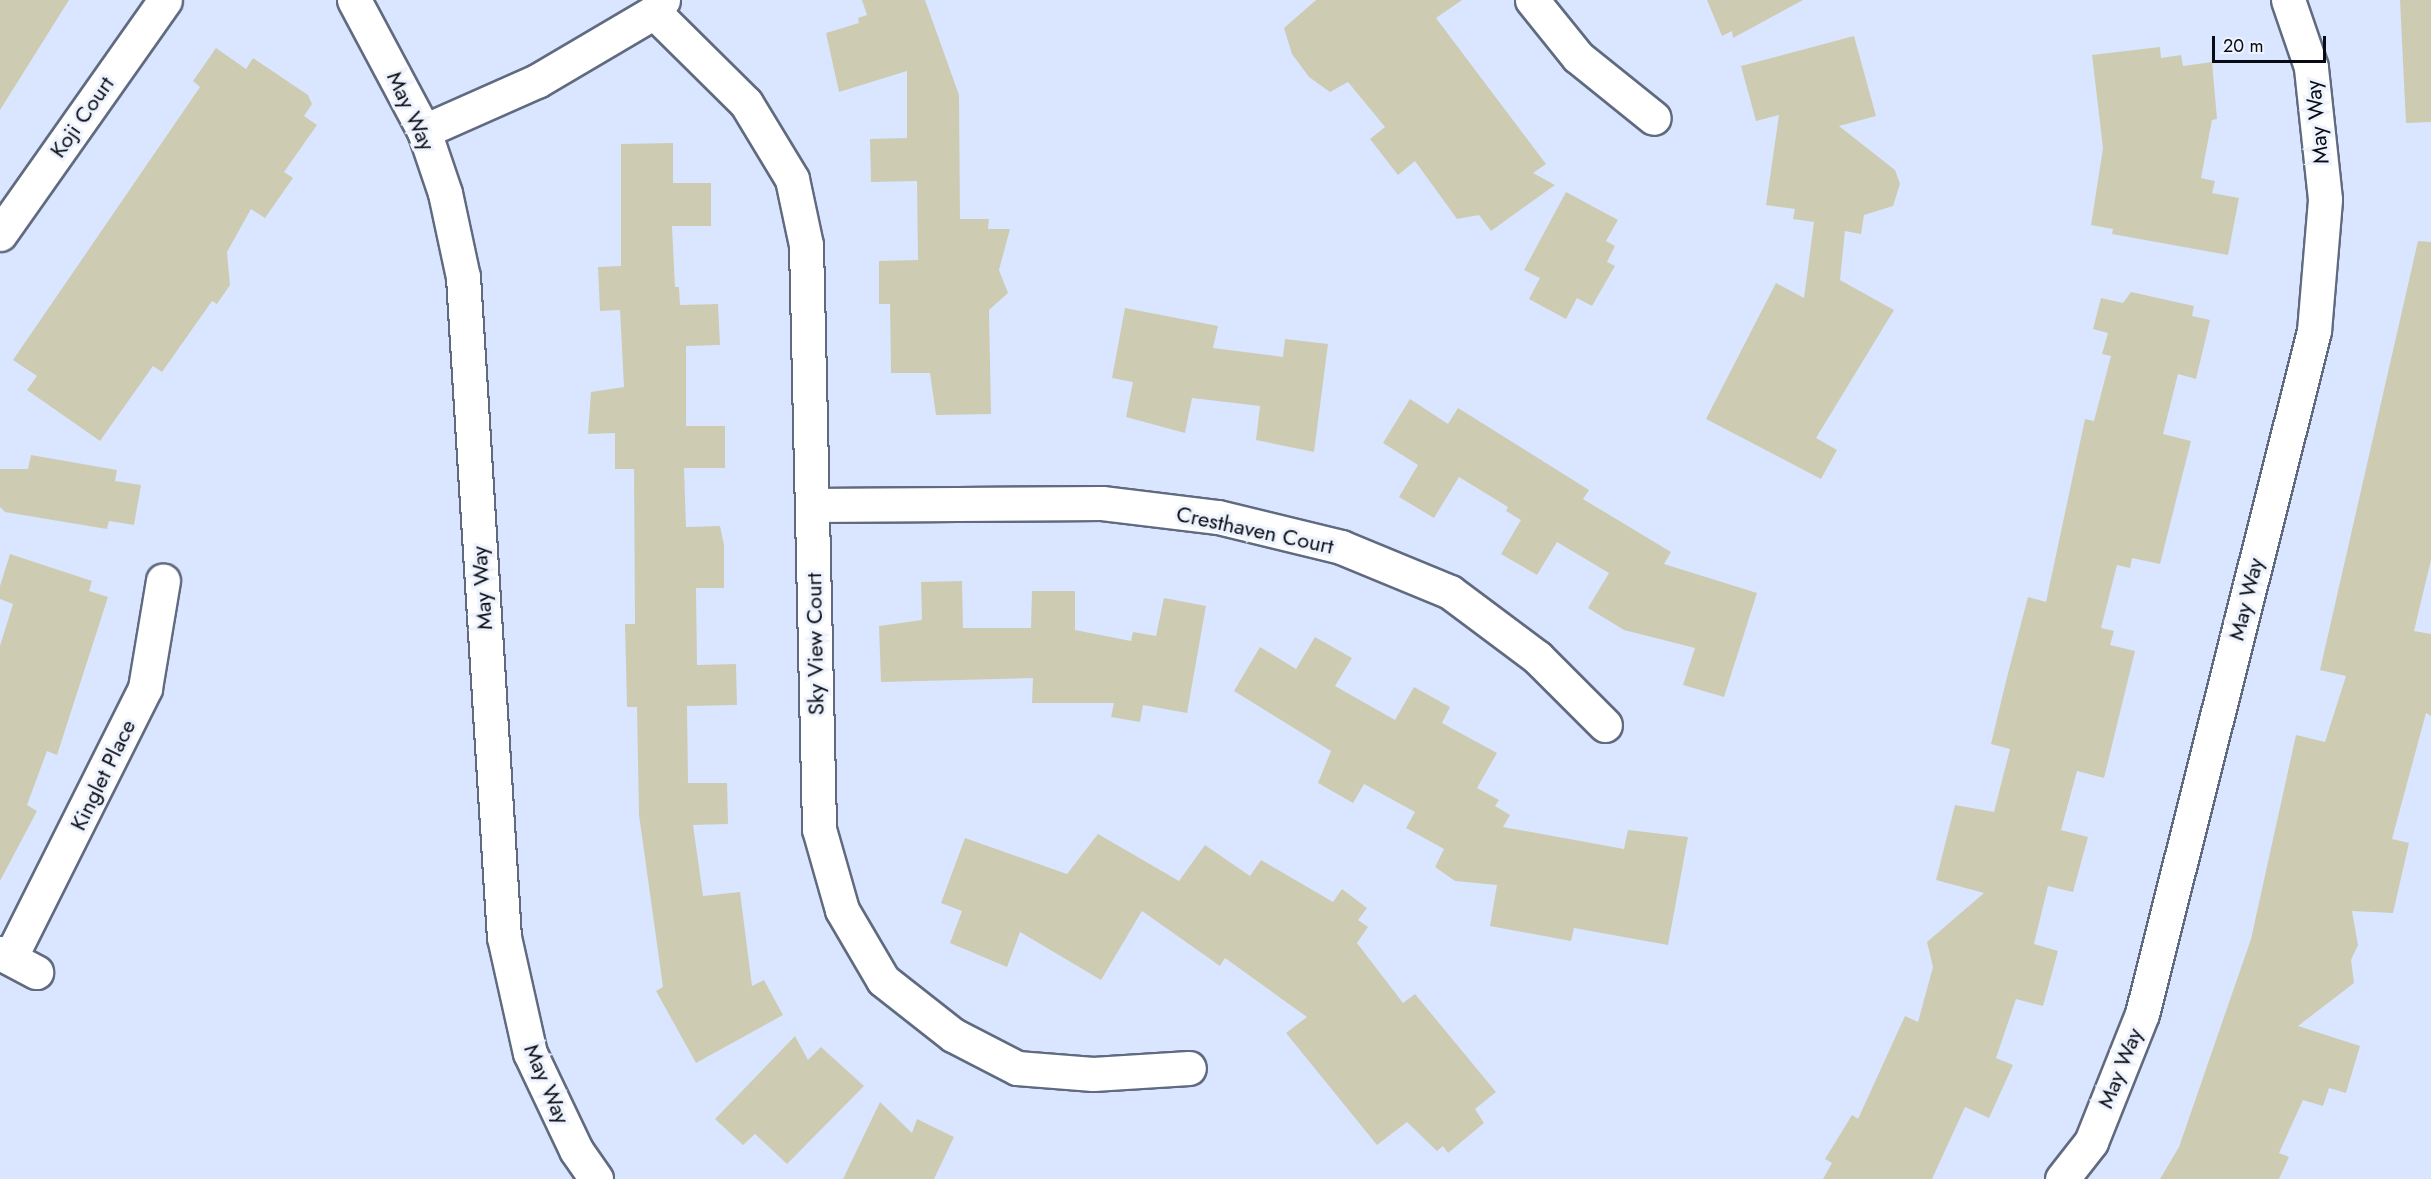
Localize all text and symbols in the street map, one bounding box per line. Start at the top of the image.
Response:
scale bar [2215,24,2329,62]
text: 20 m [2223,33,2263,59]
street label: May Way [381,67,441,155]
street label: Koji Court [44,71,120,163]
street label: May Way [2299,79,2335,165]
street label: Cresthaven Court [1174,500,1336,560]
street label: May Way [466,545,498,631]
street label: May Way [2223,555,2269,643]
street label: Sky View Court [801,572,829,716]
street label: Kinglet Place [65,715,141,835]
street label: May Way [2092,1024,2148,1112]
street label: May Way [518,1040,576,1128]

